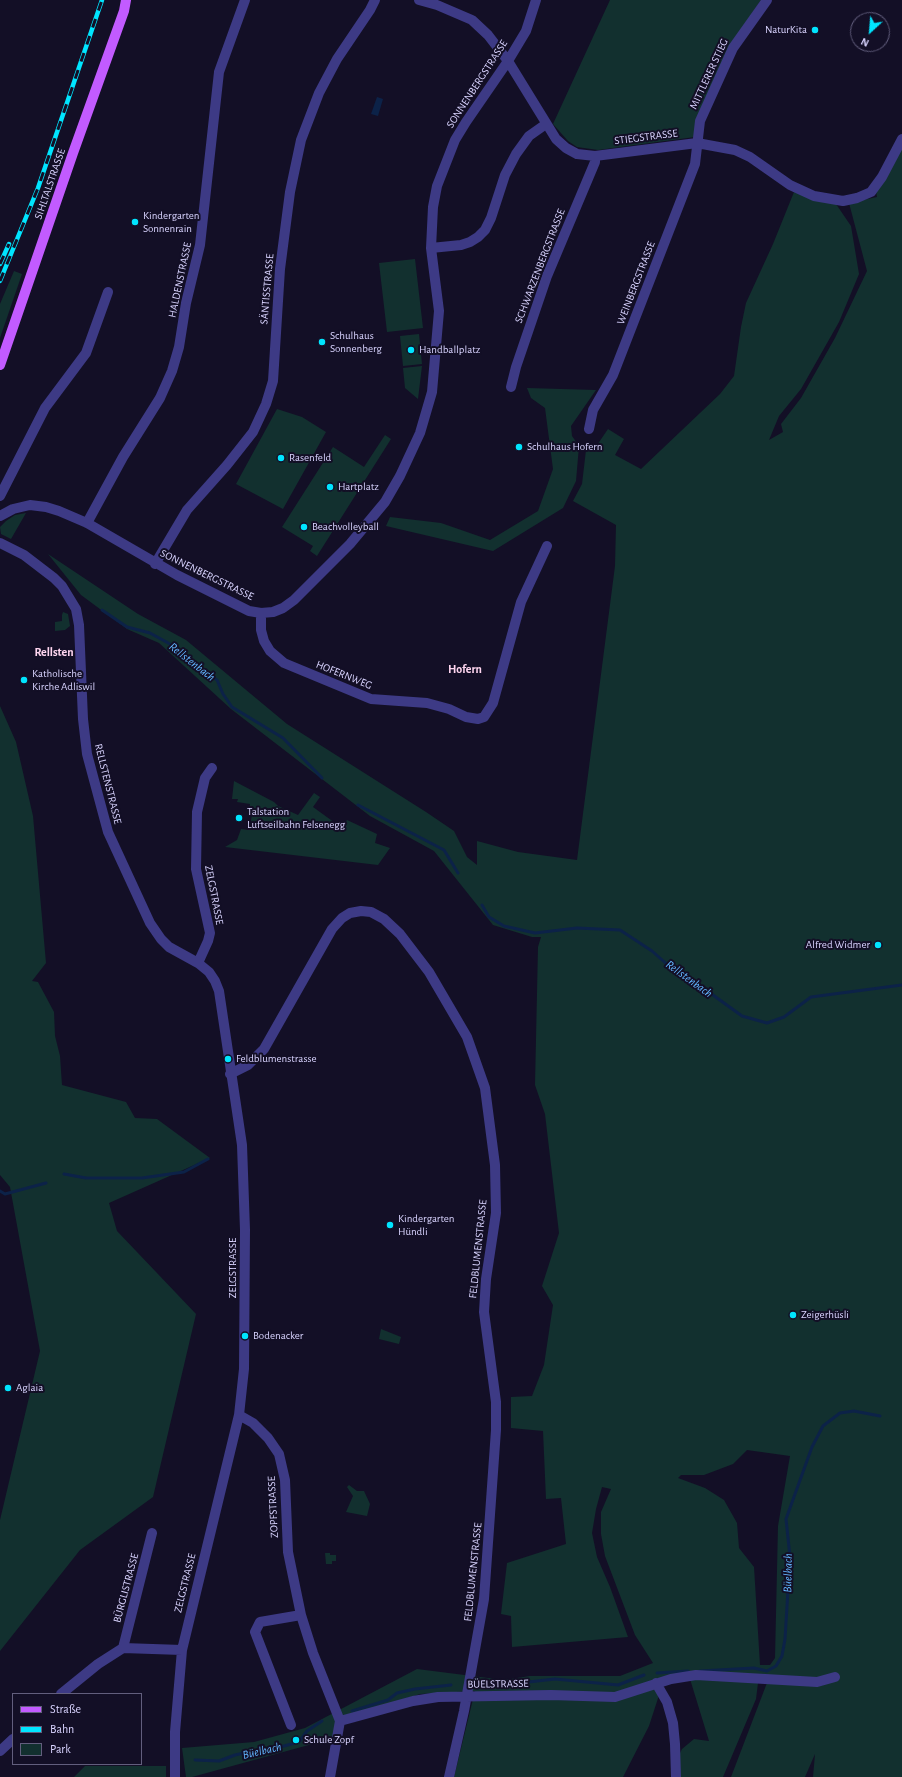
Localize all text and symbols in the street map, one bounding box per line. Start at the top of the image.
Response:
north arrow [850,12,890,52]
place label: NaturKita [765,23,807,37]
marker: NaturKita [810,25,820,35]
text: N [859,36,871,49]
street label: SONNENBERGSTRASSE [444,37,510,131]
street label: MITTLERER STIEG [687,37,731,111]
street label: STIEGSTRASSE [614,127,678,147]
street label: SIHLTALSTRASSE [32,147,68,221]
street label: SCHWARZENBERGSTRASSE [512,207,568,325]
place label: Kindergarten Sonnenrain [143,209,200,235]
marker: Kindergarten Sonnenrain [130,217,140,227]
street label: WEINBERGSTRASSE [614,240,658,326]
street label: HALDENSTRASSE [166,241,194,319]
street label: SÄNTISSTRASSE [257,253,277,325]
place label: Schulhaus Sonnenberg [330,329,382,355]
marker: Schulhaus Sonnenberg [317,337,327,347]
place label: Handballplatz [419,343,480,357]
marker: Handballplatz [406,345,416,355]
place label: Schulhaus Hofern [527,440,602,454]
marker: Schulhaus Hofern [514,442,524,452]
place label: Rasenfeld [289,451,331,465]
marker: Rasenfeld [276,453,286,463]
place label: Hartplatz [338,480,379,494]
marker: Hartplatz [325,482,335,492]
place label: Beachvolleyball [312,520,379,534]
marker: Beachvolleyball [299,522,309,532]
street label: SONNENBERGSTRASSE [158,547,256,603]
water label: Rellstenbach [166,640,218,684]
district label: Rellsten [34,645,74,659]
street label: HOFERNWEG [314,658,374,692]
district label: Hofern [448,662,482,676]
place label: Katholische Kirche Adliswil [32,667,95,693]
marker: Katholische Kirche Adliswil [19,675,29,685]
street label: RELLSTENSTRASSE [92,742,124,826]
place label: Talstation Luftseilbahn Felsenegg [247,805,345,831]
marker: Talstation Luftseilbahn Felsenegg [234,813,244,823]
street label: ZELGSTRASSE [202,864,226,926]
place label: Alfred Widmer [806,938,870,952]
marker: Alfred Widmer [873,940,883,950]
water label: Rellstenbach [663,957,715,1001]
place label: Feldblumenstrasse [236,1052,317,1066]
marker: Feldblumenstrasse [223,1054,233,1064]
street label: FELDBLUMENSTRASSE [466,1199,490,1299]
place label: Kindergarten Hündli [398,1212,455,1238]
marker: Kindergarten Hündli [385,1220,395,1230]
street label: ZELGSTRASSE [226,1238,240,1298]
place label: Zeigerhüsli [801,1308,849,1322]
marker: Zeigerhüsli [788,1310,798,1320]
place label: Bodenacker [253,1329,303,1343]
marker: Bodenacker [240,1331,250,1341]
place label: Aglaia [16,1381,43,1395]
marker: Aglaia [3,1383,13,1393]
street label: ZOPFSTRASSE [265,1476,281,1538]
street label: FELDBLUMENSTRASSE [461,1522,485,1622]
street label: BÜRGLISTRASSE [110,1552,142,1624]
street label: ZELGSTRASSE [171,1552,199,1614]
water label: Büelbach [780,1553,796,1593]
street label: BÜELSTRASSE [467,1677,529,1691]
legend [12,1693,142,1765]
text: Straße [50,1703,81,1715]
text: Bahn [50,1723,74,1735]
place label: Schule Zopf [304,1733,354,1747]
marker: Schule Zopf [291,1735,301,1745]
water label: Büelbach [241,1740,283,1762]
text: Park [50,1743,71,1755]

